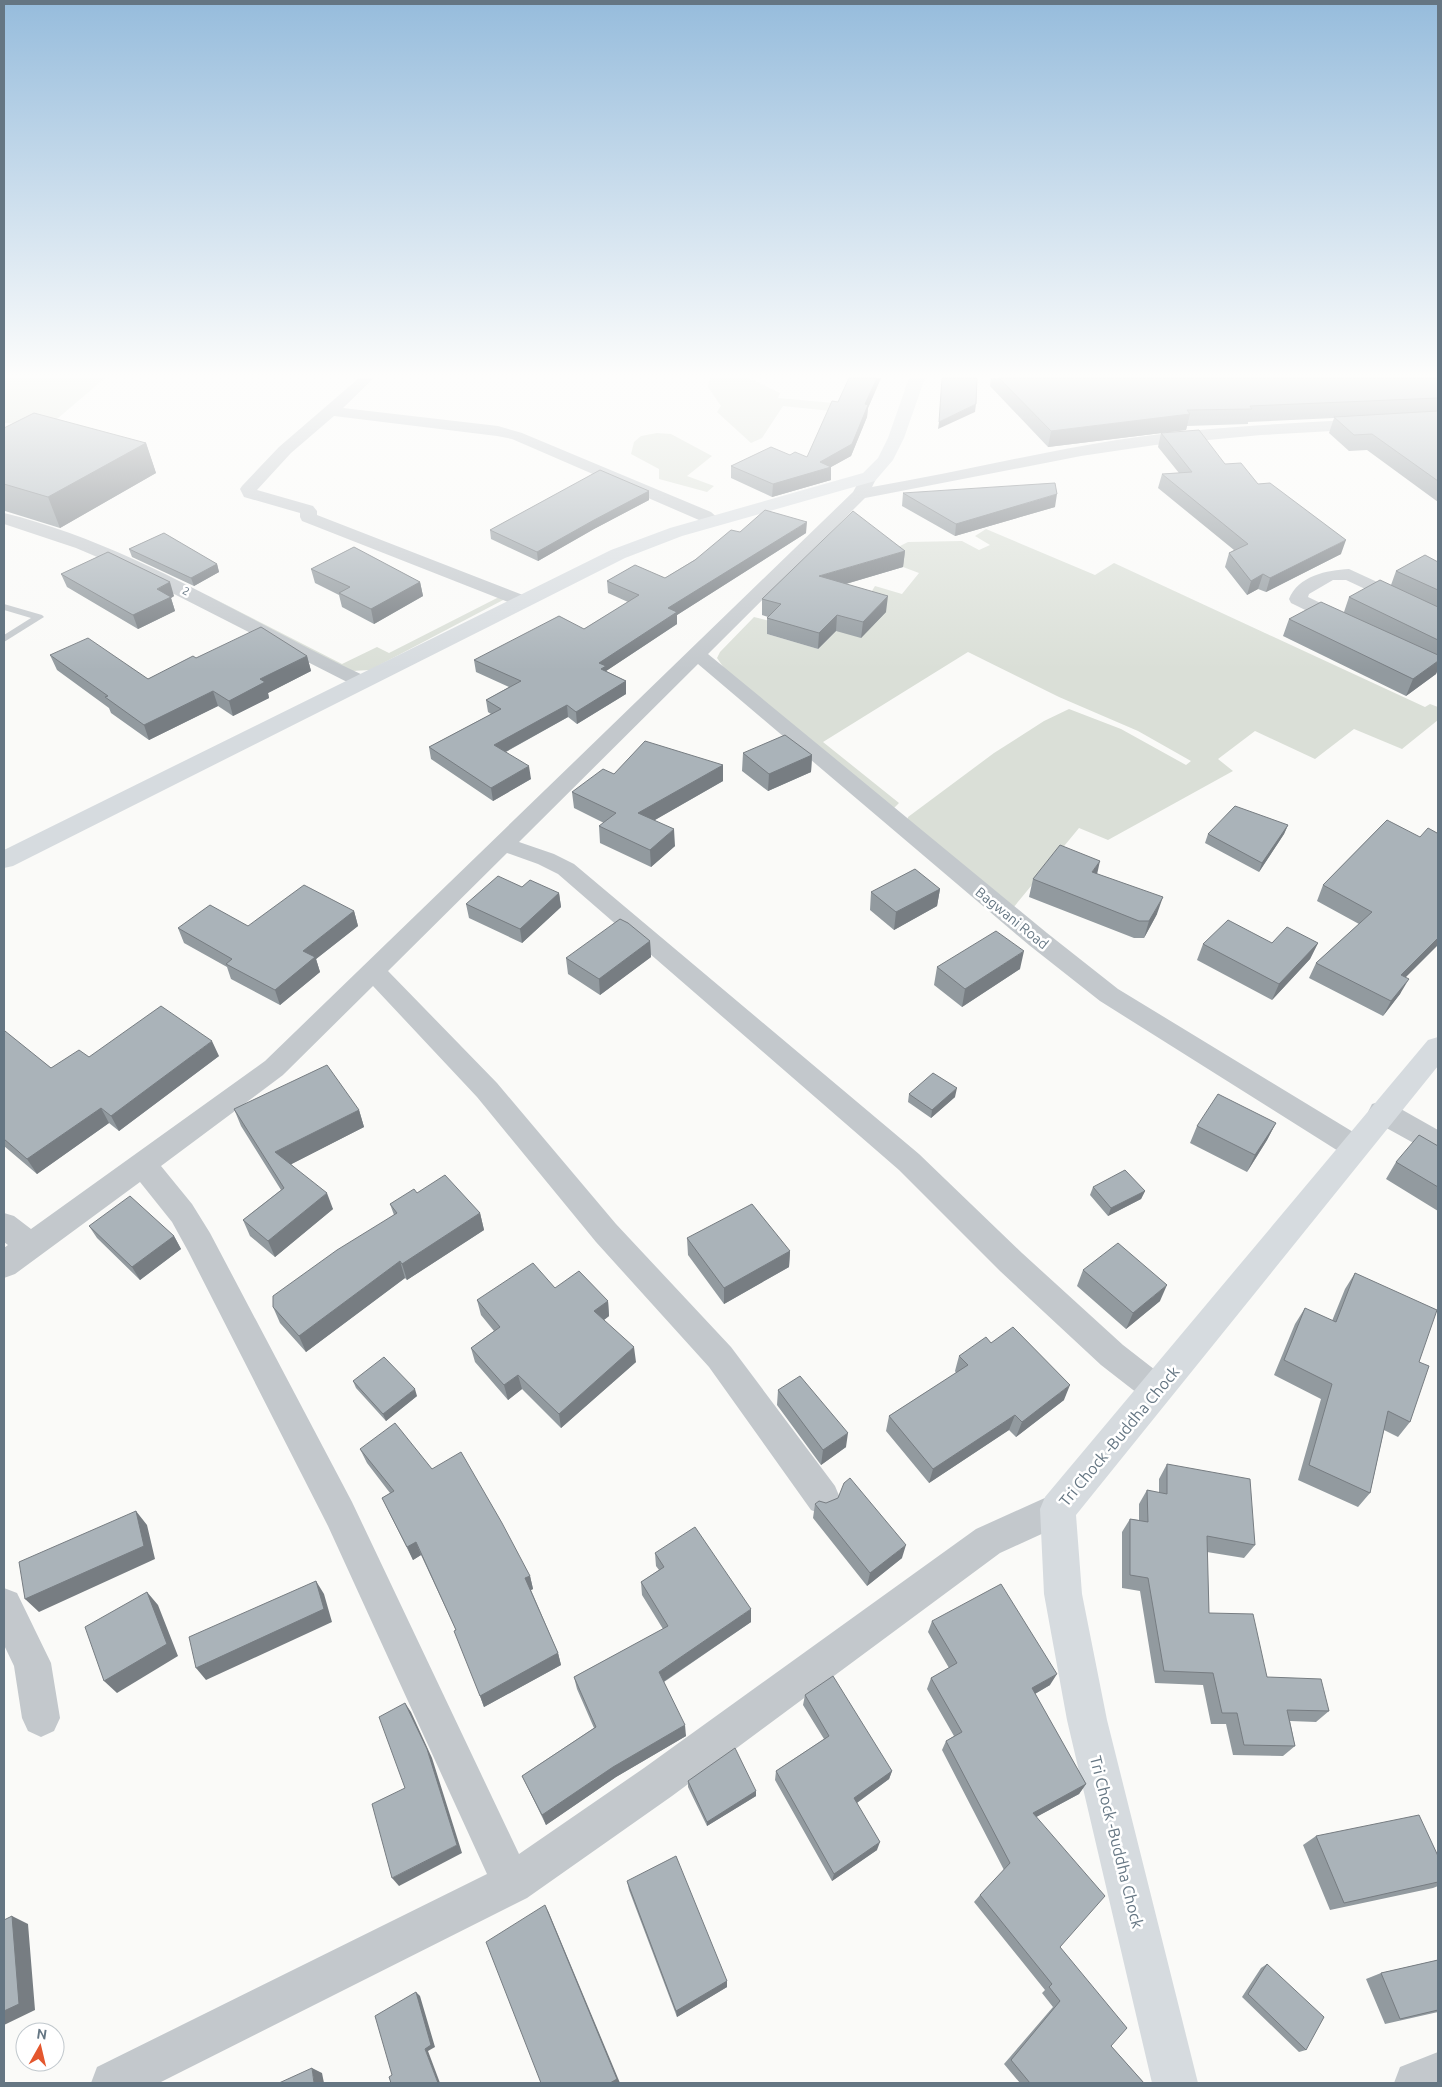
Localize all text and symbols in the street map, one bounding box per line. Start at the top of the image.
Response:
street label: 2 [180,584,192,598]
street label: Bagwani Road [972,884,1052,952]
street label: Tri Chock -Buddha Chock [1055,1362,1183,1510]
street label: Tri Chock -Buddha Chock [1087,1754,1147,1930]
north arrow [15,2022,65,2072]
text: N [36,2025,48,2043]

